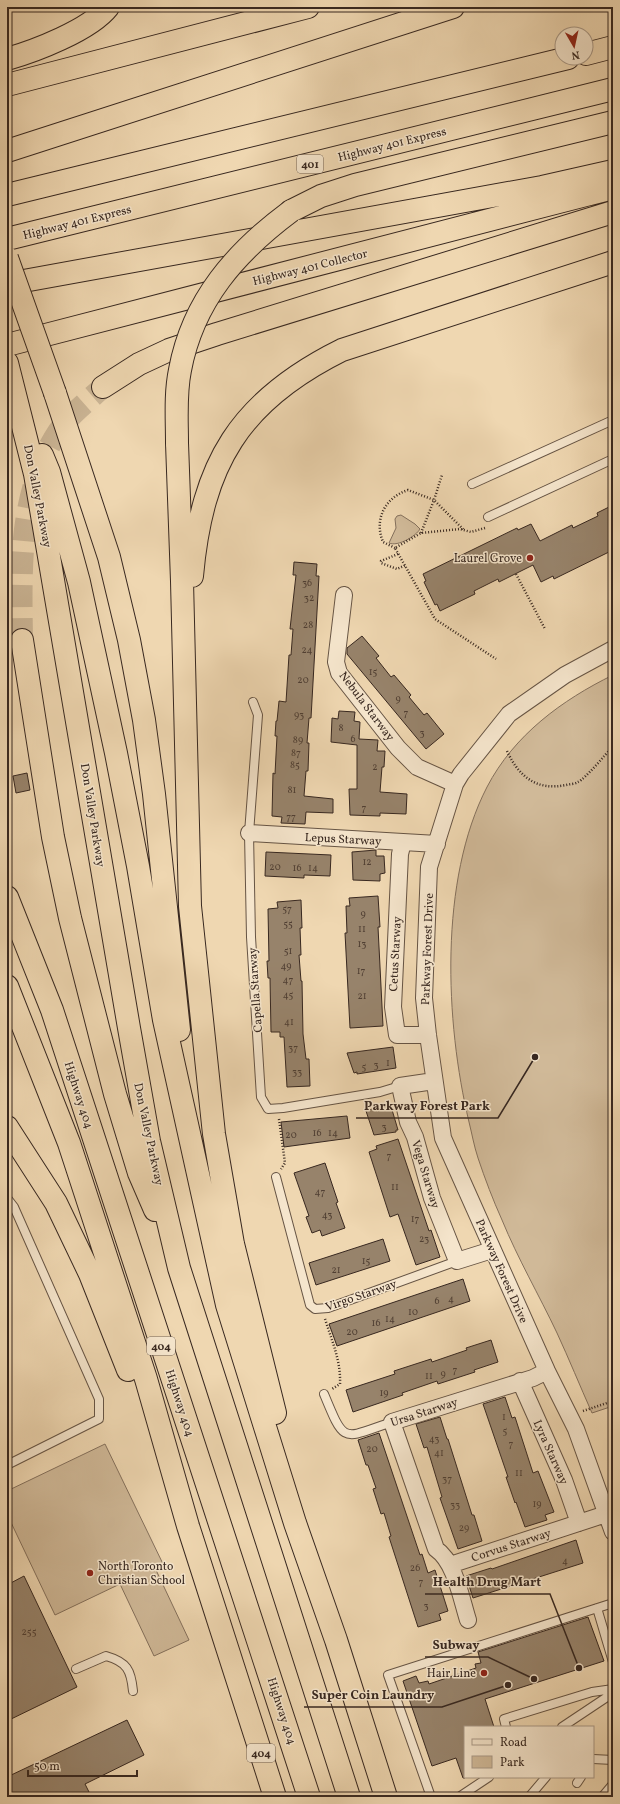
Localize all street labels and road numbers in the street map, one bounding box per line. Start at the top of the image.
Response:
street label: Highway 401 Express [336,124,448,166]
road number: 401 [297,155,323,173]
street label: Highway 401 Express [21,202,133,244]
street label: Highway 401 Collector [251,246,369,290]
street label: Don Valley Parkway [19,443,55,550]
street label: Nebula Starway [335,669,398,745]
street label: Don Valley Parkway [76,762,108,869]
street label: Lepus Starway [304,830,382,850]
street label: Parkway Forest Drive [418,892,438,1005]
street label: Cetus Starway [386,916,406,992]
street label: Capella Starway [245,946,267,1033]
street label: Highway 404 [60,1060,96,1131]
street label: Don Valley Parkway [129,1081,167,1188]
street label: Vega Starway [407,1138,443,1211]
street label: Parkway Forest Drive [471,1217,531,1326]
street label: Virgo Starway [324,1276,400,1316]
road number: 404 [147,1337,175,1355]
street label: Highway 404 [161,1368,197,1439]
street label: Ursa Starway [389,1394,460,1431]
street label: Lyra Starway [529,1418,572,1488]
street label: Corvus Starway [469,1525,554,1566]
street label: Highway 404 [263,1676,299,1747]
road number: 404 [247,1744,275,1762]

